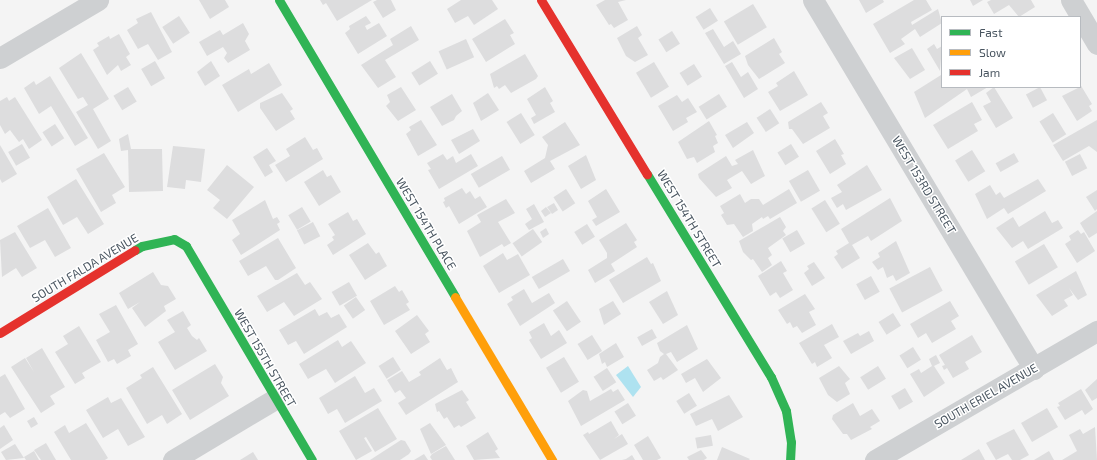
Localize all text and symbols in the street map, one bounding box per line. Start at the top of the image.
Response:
legend [941,16,1081,88]
text: Fast [979,25,1002,39]
text: Slow [979,45,1006,59]
text: Jam [979,65,1000,79]
street label: WEST 153RD STREET [889,133,959,237]
street label: WEST 154TH STREET [654,167,724,271]
street label: WEST 154TH PLACE [393,175,459,273]
street label: SOUTH FALDA AVENUE [29,230,141,306]
street label: WEST 155TH STREET [231,306,299,410]
street label: SOUTH ERIEL AVENUE [932,360,1040,432]

